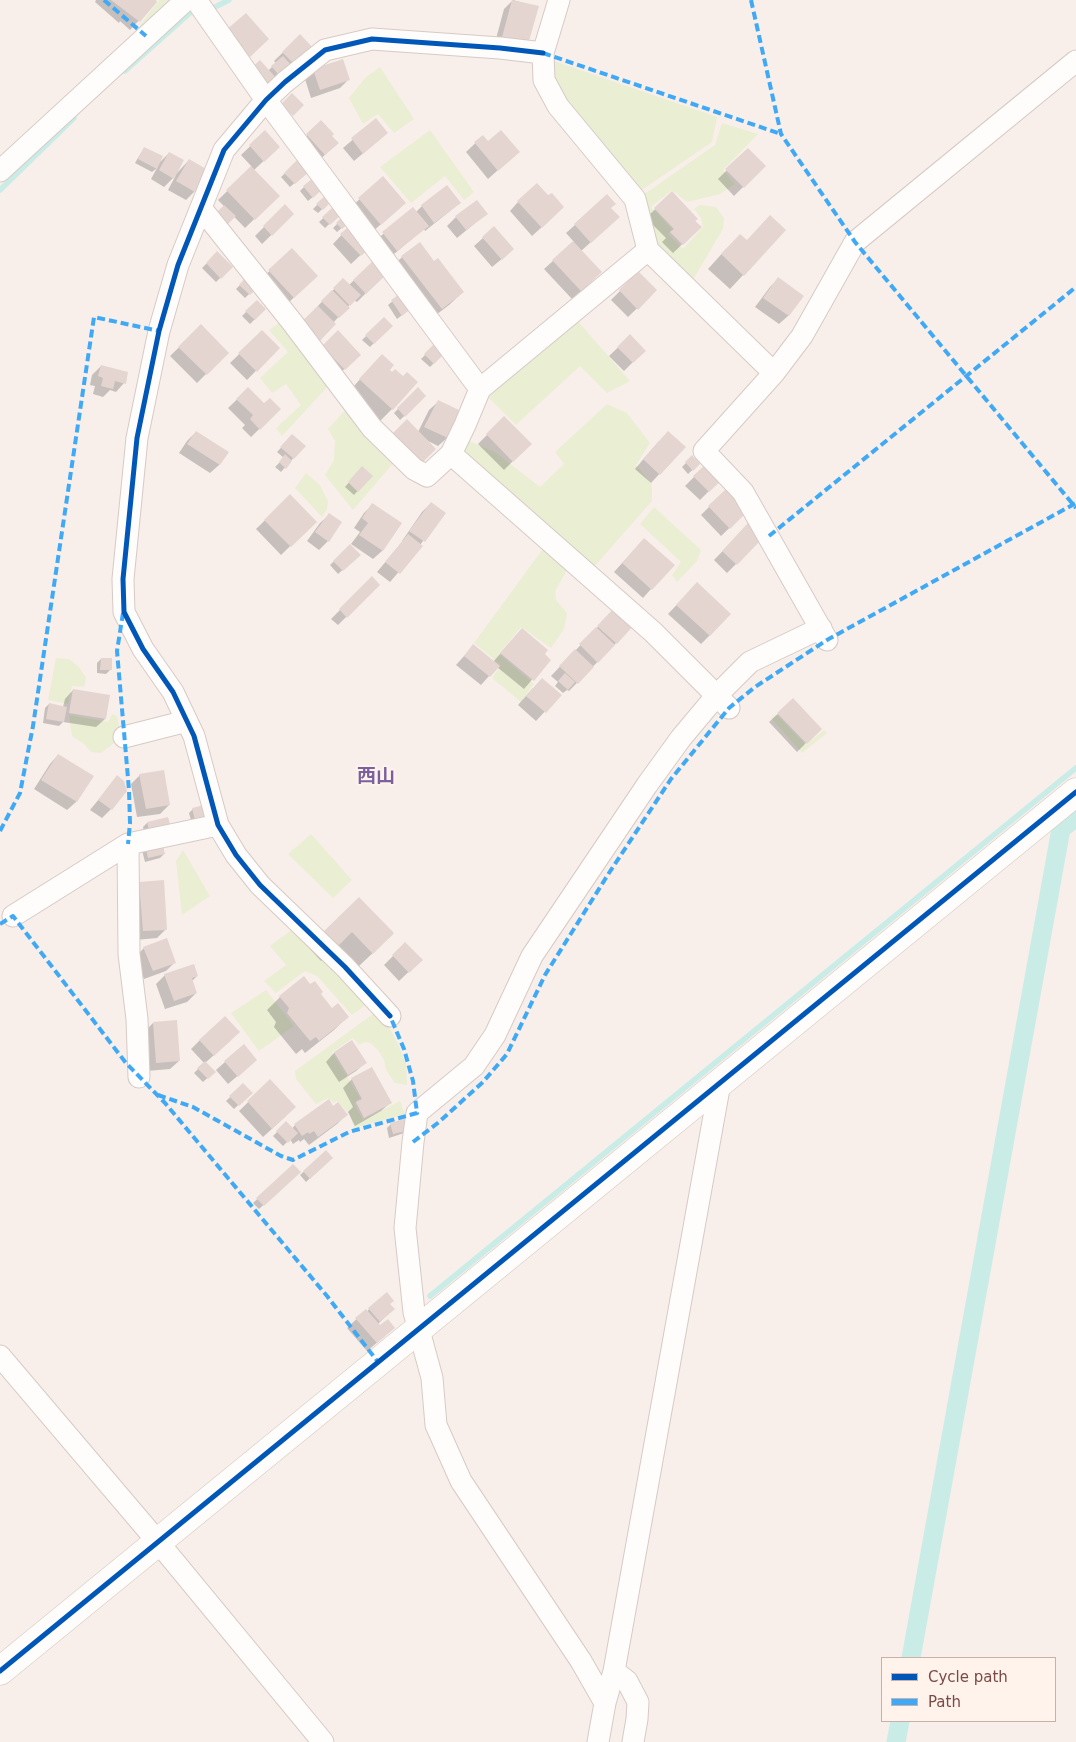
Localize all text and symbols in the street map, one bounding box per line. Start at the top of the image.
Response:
district label: 西山 [357,766,395,788]
legend [881,1657,1056,1722]
text: Cycle path [928,1668,1008,1686]
text: Path [928,1693,961,1711]

